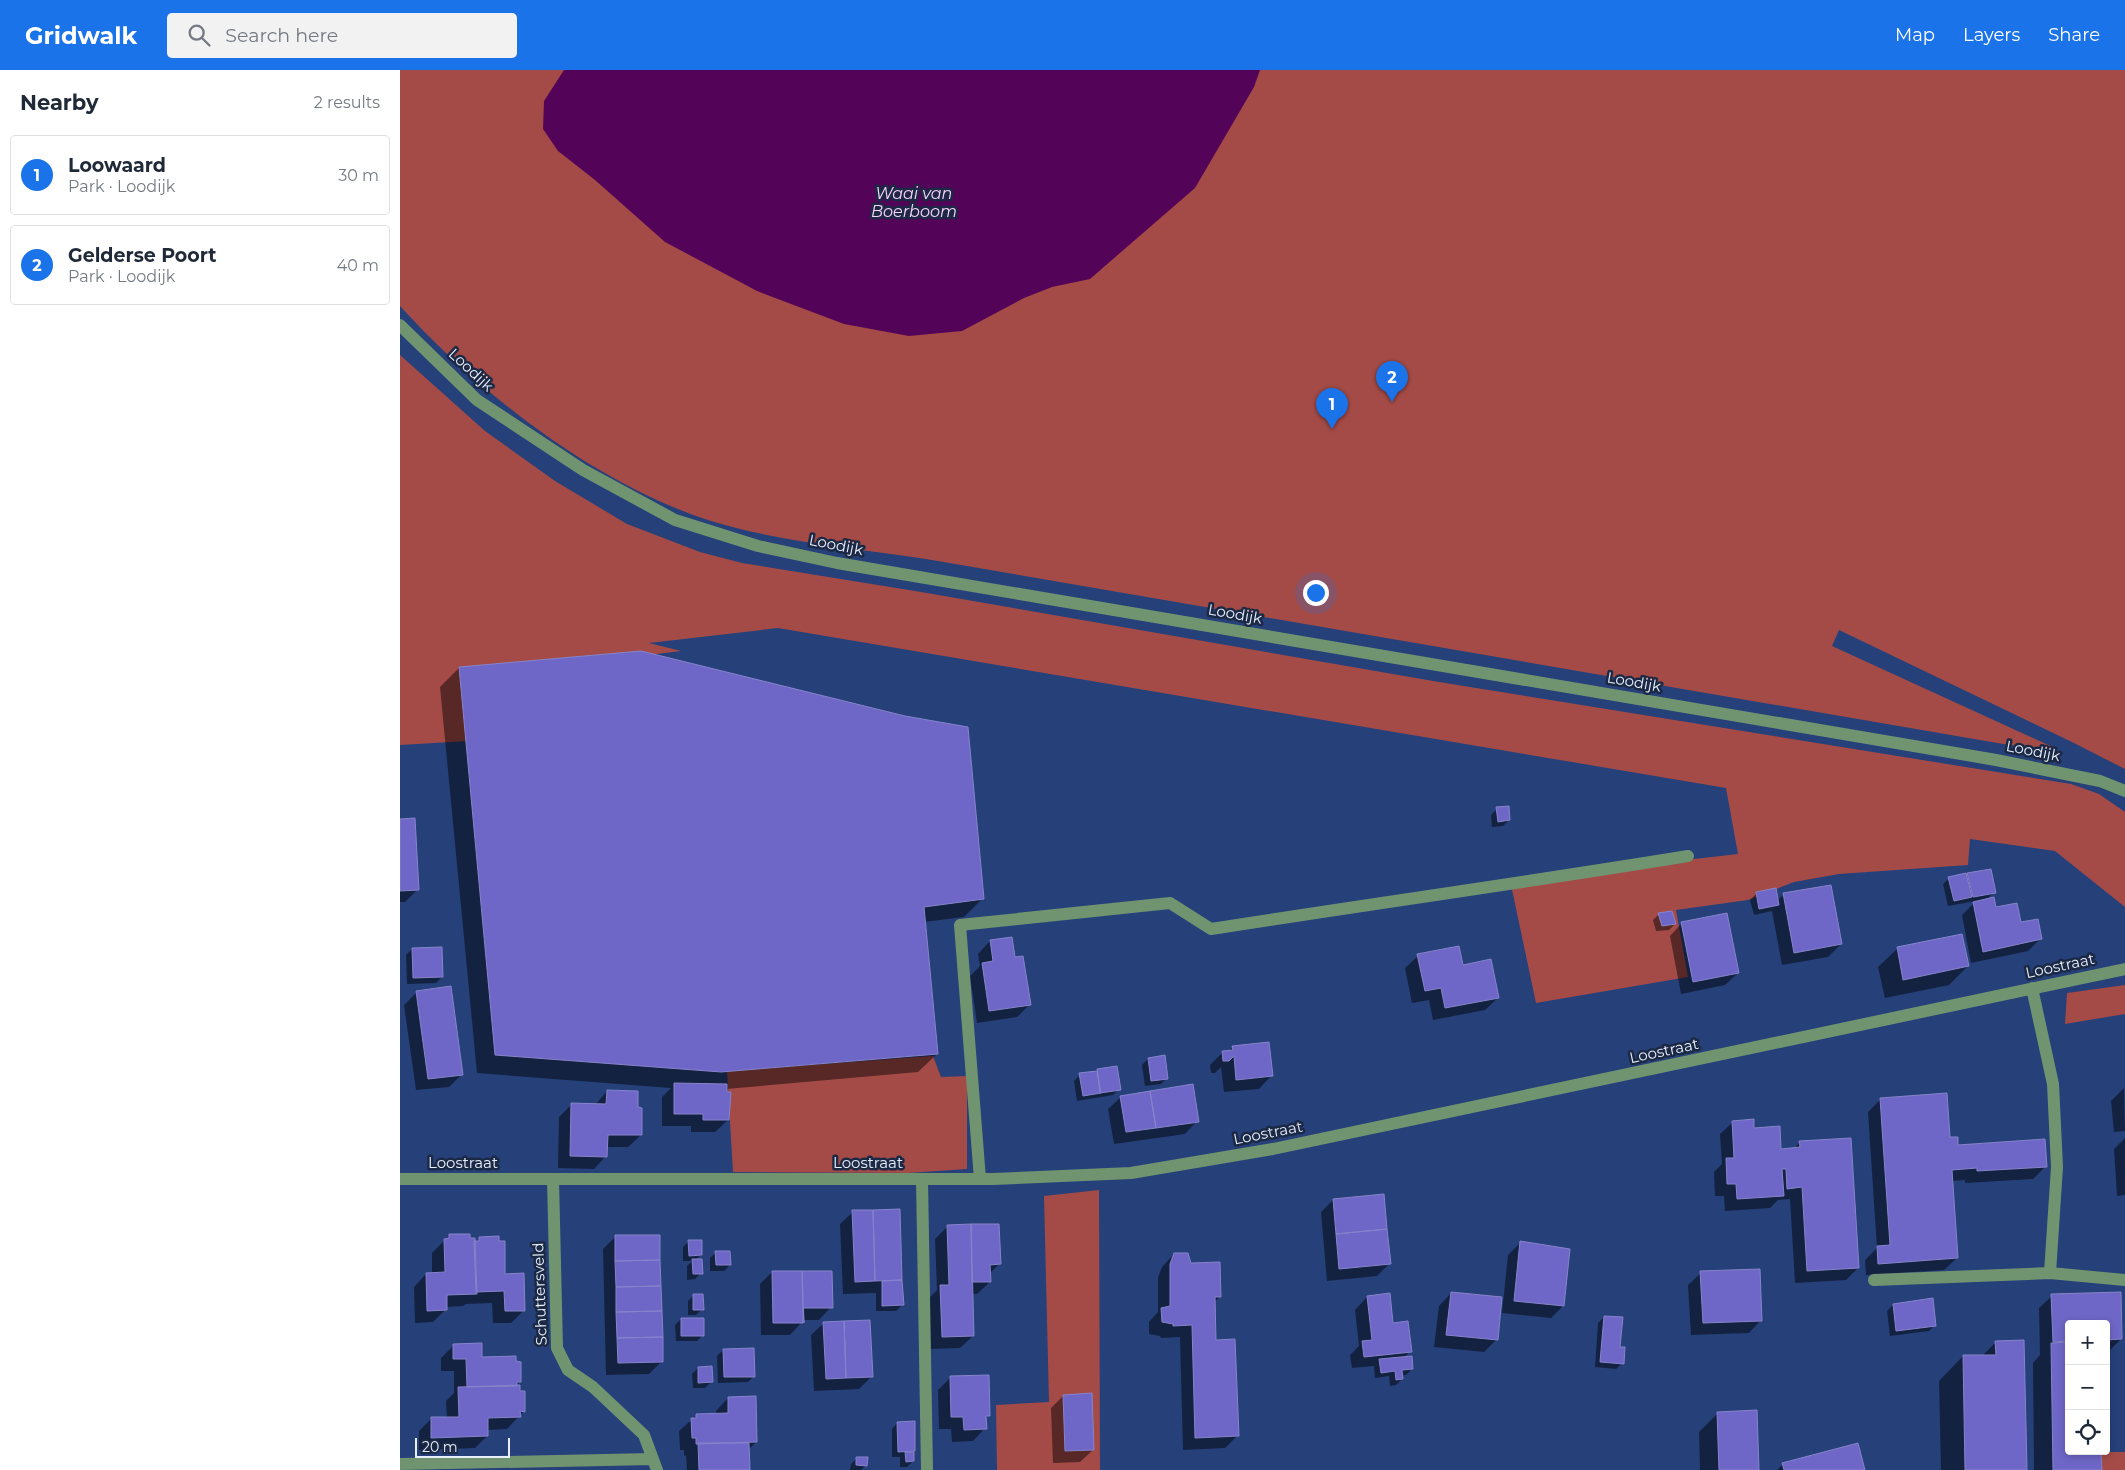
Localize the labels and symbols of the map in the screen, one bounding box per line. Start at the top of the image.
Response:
water label: Waai van Boerboom [871,184,957,221]
street label: Loodijk [445,344,498,395]
pin: 2 [1376,361,1408,402]
pin: 1 [1316,388,1348,429]
street label: Loodijk [807,530,865,559]
your location [1303,580,1329,606]
street label: Loodijk [1206,599,1264,628]
street label: Loodijk [1605,667,1663,696]
street label: Loodijk [2004,736,2062,765]
street label: Loostraat [2024,949,2096,982]
street label: Loostraat [1628,1034,1700,1067]
street label: Loostraat [1232,1116,1304,1149]
street label: Loostraat [428,1153,498,1172]
street label: Loostraat [833,1153,903,1172]
street label: Schuttersveld [528,1242,551,1346]
scale bar [415,1435,510,1458]

